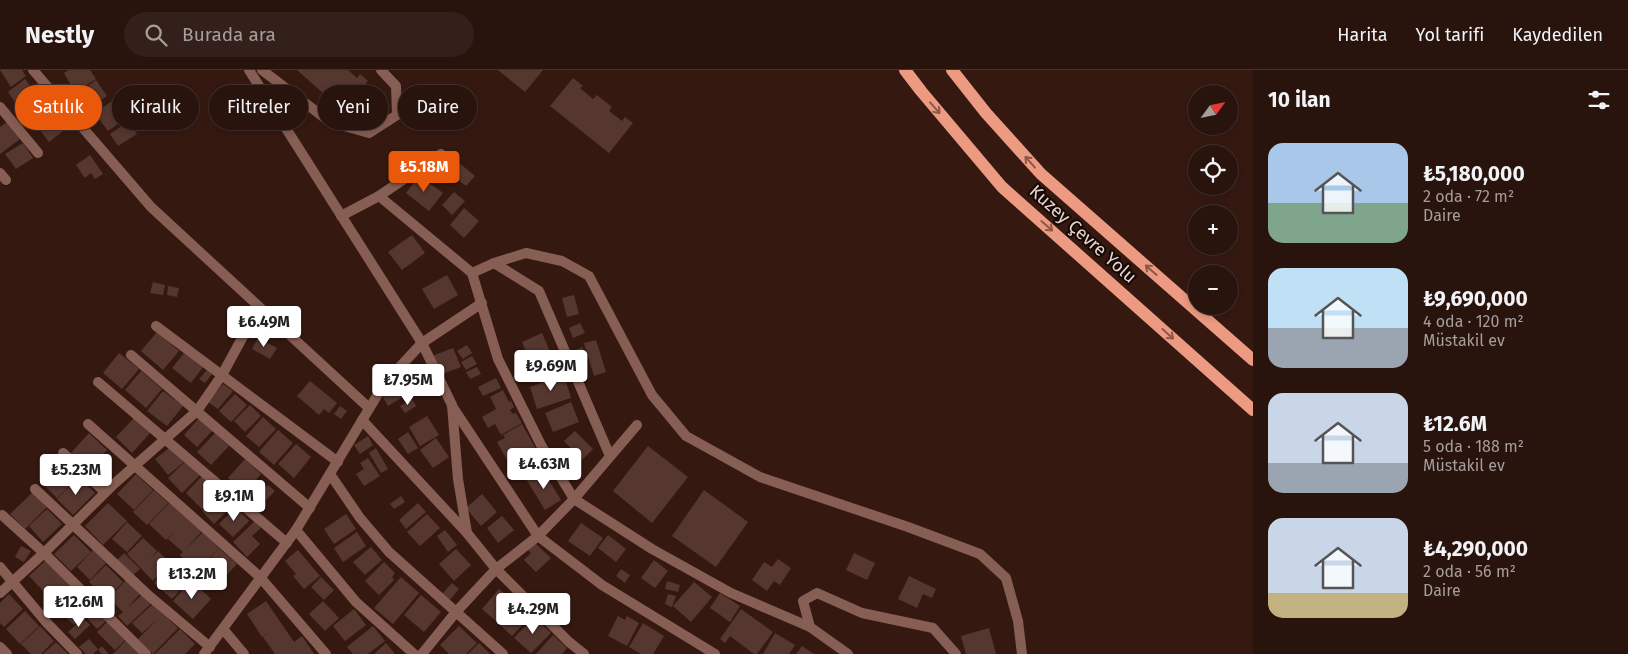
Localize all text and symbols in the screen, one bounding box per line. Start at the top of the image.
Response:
search box [124,12,474,57]
text: Nestly [25,21,94,49]
icon: search [142,21,170,49]
text: Burada ara [182,23,276,46]
text: Harita [1337,24,1388,46]
text: Yol tarifi [1416,24,1484,46]
text: Kaydedilen [1512,24,1603,46]
chip: Satılık [15,85,102,130]
chip: Kiralık [112,85,199,130]
chip: Filtreler [209,85,308,130]
chip: Yeni [318,85,388,130]
chip: Daire [398,85,477,130]
north arrow [1188,85,1238,135]
map controls [1188,85,1238,315]
icon: filters [1585,86,1613,114]
text: 10 ilan [1268,87,1331,113]
one-way arrow [929,102,941,115]
button: locate [1188,145,1238,195]
pin: ₺5.18M [383,150,465,193]
one-way arrow [1024,155,1036,168]
text: ₺5.18M [400,157,448,176]
text: ₺5,180,000 [1423,161,1525,187]
icon: home [1308,163,1368,223]
street label: Kuzey Çevre Yolu [1025,180,1141,288]
text: 2 oda · 72 m² [1423,187,1514,206]
button: + [1188,205,1238,255]
text: Daire [1423,206,1461,225]
one-way arrow [1040,220,1053,232]
one-way arrow [1144,264,1157,276]
button: − [1188,265,1238,315]
text: ₺9,690,000 [1423,286,1528,312]
icon: home [1308,288,1368,348]
pin: ₺6.49M [223,306,305,348]
text: ₺6.49M [238,312,290,331]
text: 4 oda · 120 m² [1423,312,1524,331]
one-way arrow [1161,328,1174,339]
text: Müstakil ev [1423,331,1505,350]
pin: ₺9.69M [510,350,592,392]
text: ₺9.69M [525,356,577,375]
pin: ₺7.95M [367,364,449,406]
text: ₺7.95M [383,370,433,389]
text: ₺12.6M [1423,411,1487,437]
icon: home [1308,413,1368,473]
text: 5 oda · 188 m² [1423,437,1524,456]
pin: ₺4.63M [503,448,585,490]
pin: ₺5.23M [35,454,117,496]
text: ₺4.63M [518,454,570,473]
text: Müstakil ev [1423,456,1505,475]
text: ₺5.23M [51,460,101,479]
pin: ₺9.1M [199,480,269,522]
text: ₺9.1M [214,486,254,505]
text: ₺4,290,000 [1423,536,1528,562]
icon: home [1308,538,1368,598]
pin: ₺13.2M [151,558,233,600]
text: 2 oda · 56 m² [1423,562,1516,581]
text: ₺13.2M [168,564,216,583]
text: Daire [1423,581,1461,600]
pin: ₺12.6M [38,586,120,628]
text: ₺12.6M [55,592,103,611]
pin: ₺4.29M [492,592,574,635]
text: ₺4.29M [507,599,559,618]

